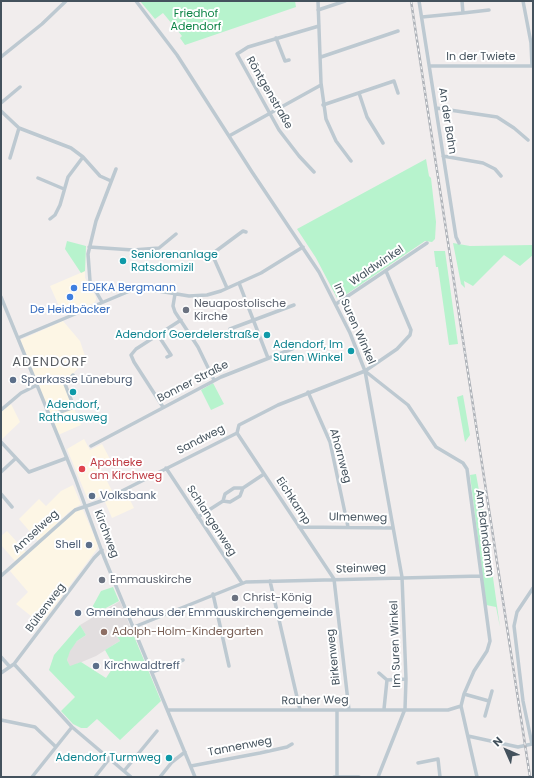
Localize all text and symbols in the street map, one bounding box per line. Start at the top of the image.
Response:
park label: Friedhof Adendorf [171,7,221,33]
street label: In der Twiete [446,50,516,64]
street label: Röntgenstraße [243,54,295,132]
street label: An der Bahn [435,87,459,155]
street label: Waldwinkel [347,243,407,289]
place label: Seniorenanlage Ratsdomizil [131,248,218,274]
marker: Seniorenanlage Ratsdomizil [118,256,128,266]
place label: EDEKA Bergmann [82,281,176,295]
street label: Im Suren Winkel [330,282,378,366]
marker: EDEKA Bergmann [69,283,79,293]
marker: De Heidbäcker [65,292,75,302]
place label: Neuapostolische Kirche [194,297,286,323]
place label: De Heidbäcker [30,303,110,317]
marker: Neuapostolische Kirche [181,305,191,315]
place label: Adendorf Goerdelerstraße [115,328,259,342]
marker: Adendorf Goerdelerstraße [262,330,272,340]
place label: Adendorf, Im Suren Winkel [273,338,343,364]
marker: Adendorf, Im Suren Winkel [346,346,356,356]
district label: ADENDORF [12,355,88,371]
street label: Bonner Straße [155,358,231,406]
place label: Sparkasse Lüneburg [21,373,132,387]
marker: Sparkasse Lüneburg [8,375,18,385]
marker: Adendorf, Rathausweg [68,387,78,397]
place label: Adendorf, Rathausweg [39,398,107,424]
street label: Sandweg [175,422,227,458]
street label: Ahornweg [326,427,354,485]
place label: Apotheke am Kirchweg [90,456,162,482]
marker: Apotheke am Kirchweg [77,464,87,474]
street label: Eichkamp [273,475,313,527]
street label: Schlangenweg [183,483,239,559]
place label: Volksbank [100,489,156,503]
street label: Am Bahndamm [472,489,496,577]
marker: Volksbank [87,491,97,501]
street label: Amselweg [11,508,61,556]
street label: Kirchweg [91,508,121,560]
street label: Ulmenweg [329,511,387,525]
place label: Shell [55,538,81,552]
marker: Shell [84,540,94,550]
street label: Steinweg [336,562,386,576]
place label: Emmauskirche [110,573,192,587]
marker: Emmauskirche [97,575,107,585]
street label: Bültenweg [23,581,69,635]
place label: Christ-König [243,591,312,605]
marker: Christ-König [230,593,240,603]
street label: Im Suren Winkel [388,600,404,688]
place label: Gmeindehaus der Emmauskirchengemeinde [86,606,333,620]
marker: Gmeindehaus der Emmauskirchengemeinde [73,608,83,618]
place label: Adolph-Holm-Kindergarten [112,625,263,639]
marker: Adolph-Holm-Kindergarten [99,627,109,637]
street label: Birkenweg [324,628,344,686]
place label: Kirchwaldtreff [104,659,180,673]
marker: Kirchwaldtreff [91,661,101,671]
street label: Rauher Weg [281,694,349,708]
north arrow [486,730,526,770]
text: N [489,733,506,750]
street label: Tannenweg [207,734,273,760]
place label: Adendorf Turmweg [55,751,161,765]
marker: Adendorf Turmweg [164,753,174,763]

